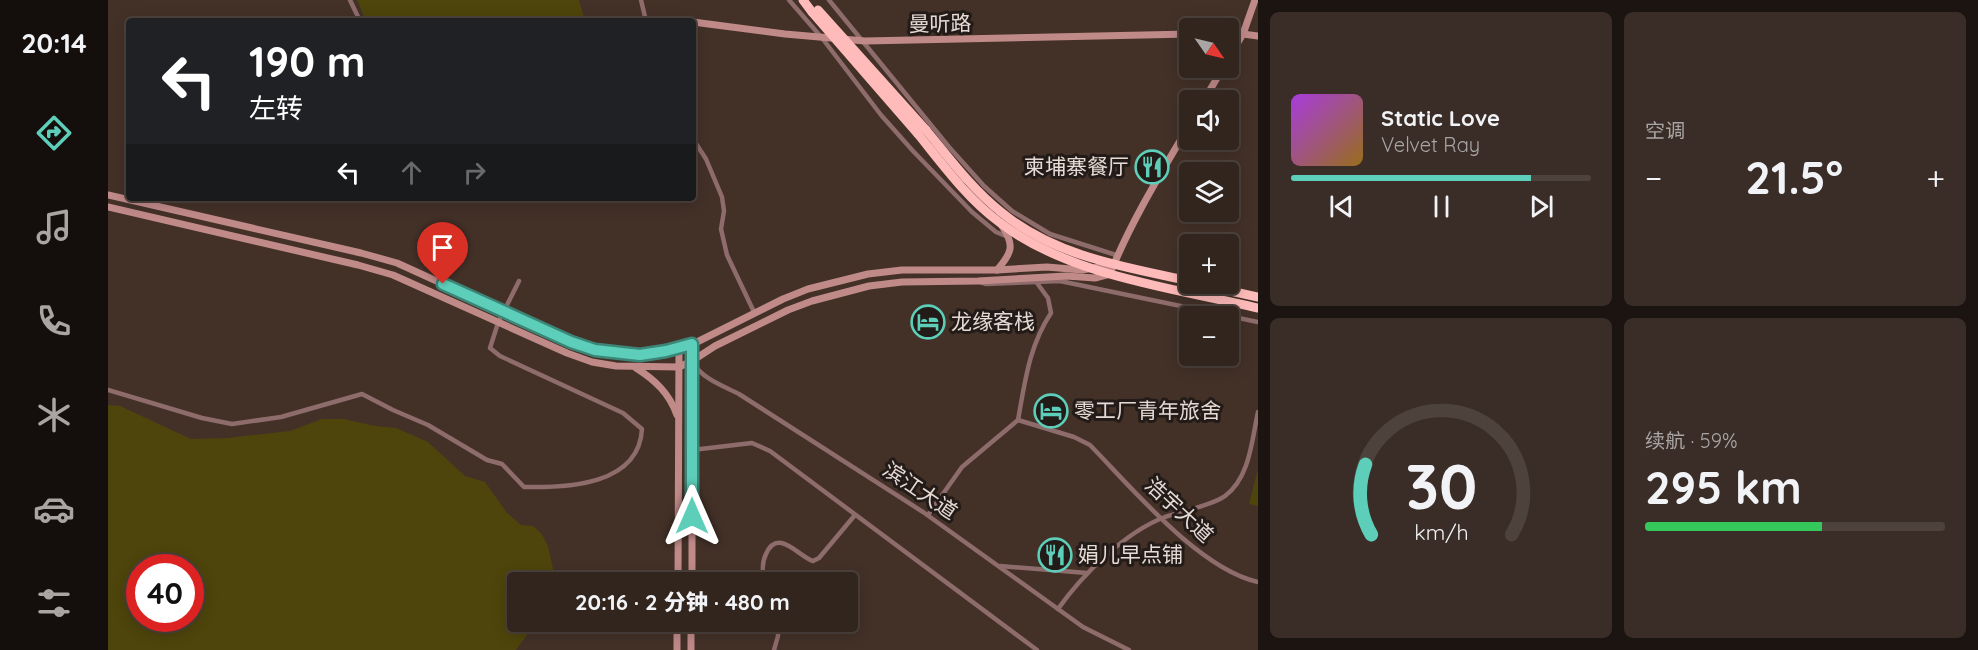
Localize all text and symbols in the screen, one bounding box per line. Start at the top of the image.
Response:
street label: 曼听路 [908,9,972,37]
north arrow [1179,18,1239,78]
map controls [1179,18,1239,366]
text: 20:14 [21,26,87,60]
text: 190 m [249,35,365,88]
icon: left [150,42,228,120]
button: sound [1179,90,1239,150]
text: 左转 [249,91,303,125]
text: Static Love [1381,104,1500,132]
icon: directions [33,112,75,154]
text: 空调 [1645,118,1685,143]
text: Velvet Ray [1381,132,1480,157]
restaurant icon: 柬埔寨餐厅 [1134,149,1170,185]
text: 21.5° [1745,149,1843,205]
place label: 柬埔寨餐厅 [1024,153,1129,179]
icon: left [332,156,365,189]
icon: ahead [395,156,428,189]
icon: right [458,156,491,189]
text: − [1645,157,1662,198]
text: + [1926,157,1945,198]
button: layers [1179,162,1239,222]
icon: previous [1325,190,1358,223]
icon: pause [1425,190,1458,223]
icon: next [1525,190,1558,223]
icon: music [33,206,75,248]
pin [417,222,468,284]
icon: arrive [426,231,459,264]
button: + [1179,234,1239,294]
icon: phone [33,300,75,342]
hotel icon: 龙缘客栈 [910,304,946,340]
button: − [1179,306,1239,366]
place label: 龙缘客栈 [951,308,1035,334]
hotel icon: 零工厂青年旅舍 [1033,393,1069,429]
icon: climate [33,394,75,436]
place label: 零工厂青年旅舍 [1074,397,1221,423]
text: 续航 · 59% [1645,428,1737,453]
text: 30 [1405,447,1477,525]
street label: 滨江大道 [878,456,963,524]
text: 295 km [1645,459,1802,515]
street label: 浩宇大道 [1140,471,1219,547]
position arrow [660,484,724,548]
icon: car [33,488,75,530]
text: km/h [1414,519,1468,545]
restaurant icon: 娟儿早点铺 [1037,537,1073,573]
place label: 娟儿早点铺 [1078,541,1183,567]
speed limit sign: 40 [126,554,204,632]
icon: filters [33,582,75,624]
text: 20:16 · 2 分钟 · 480 m [575,588,790,616]

